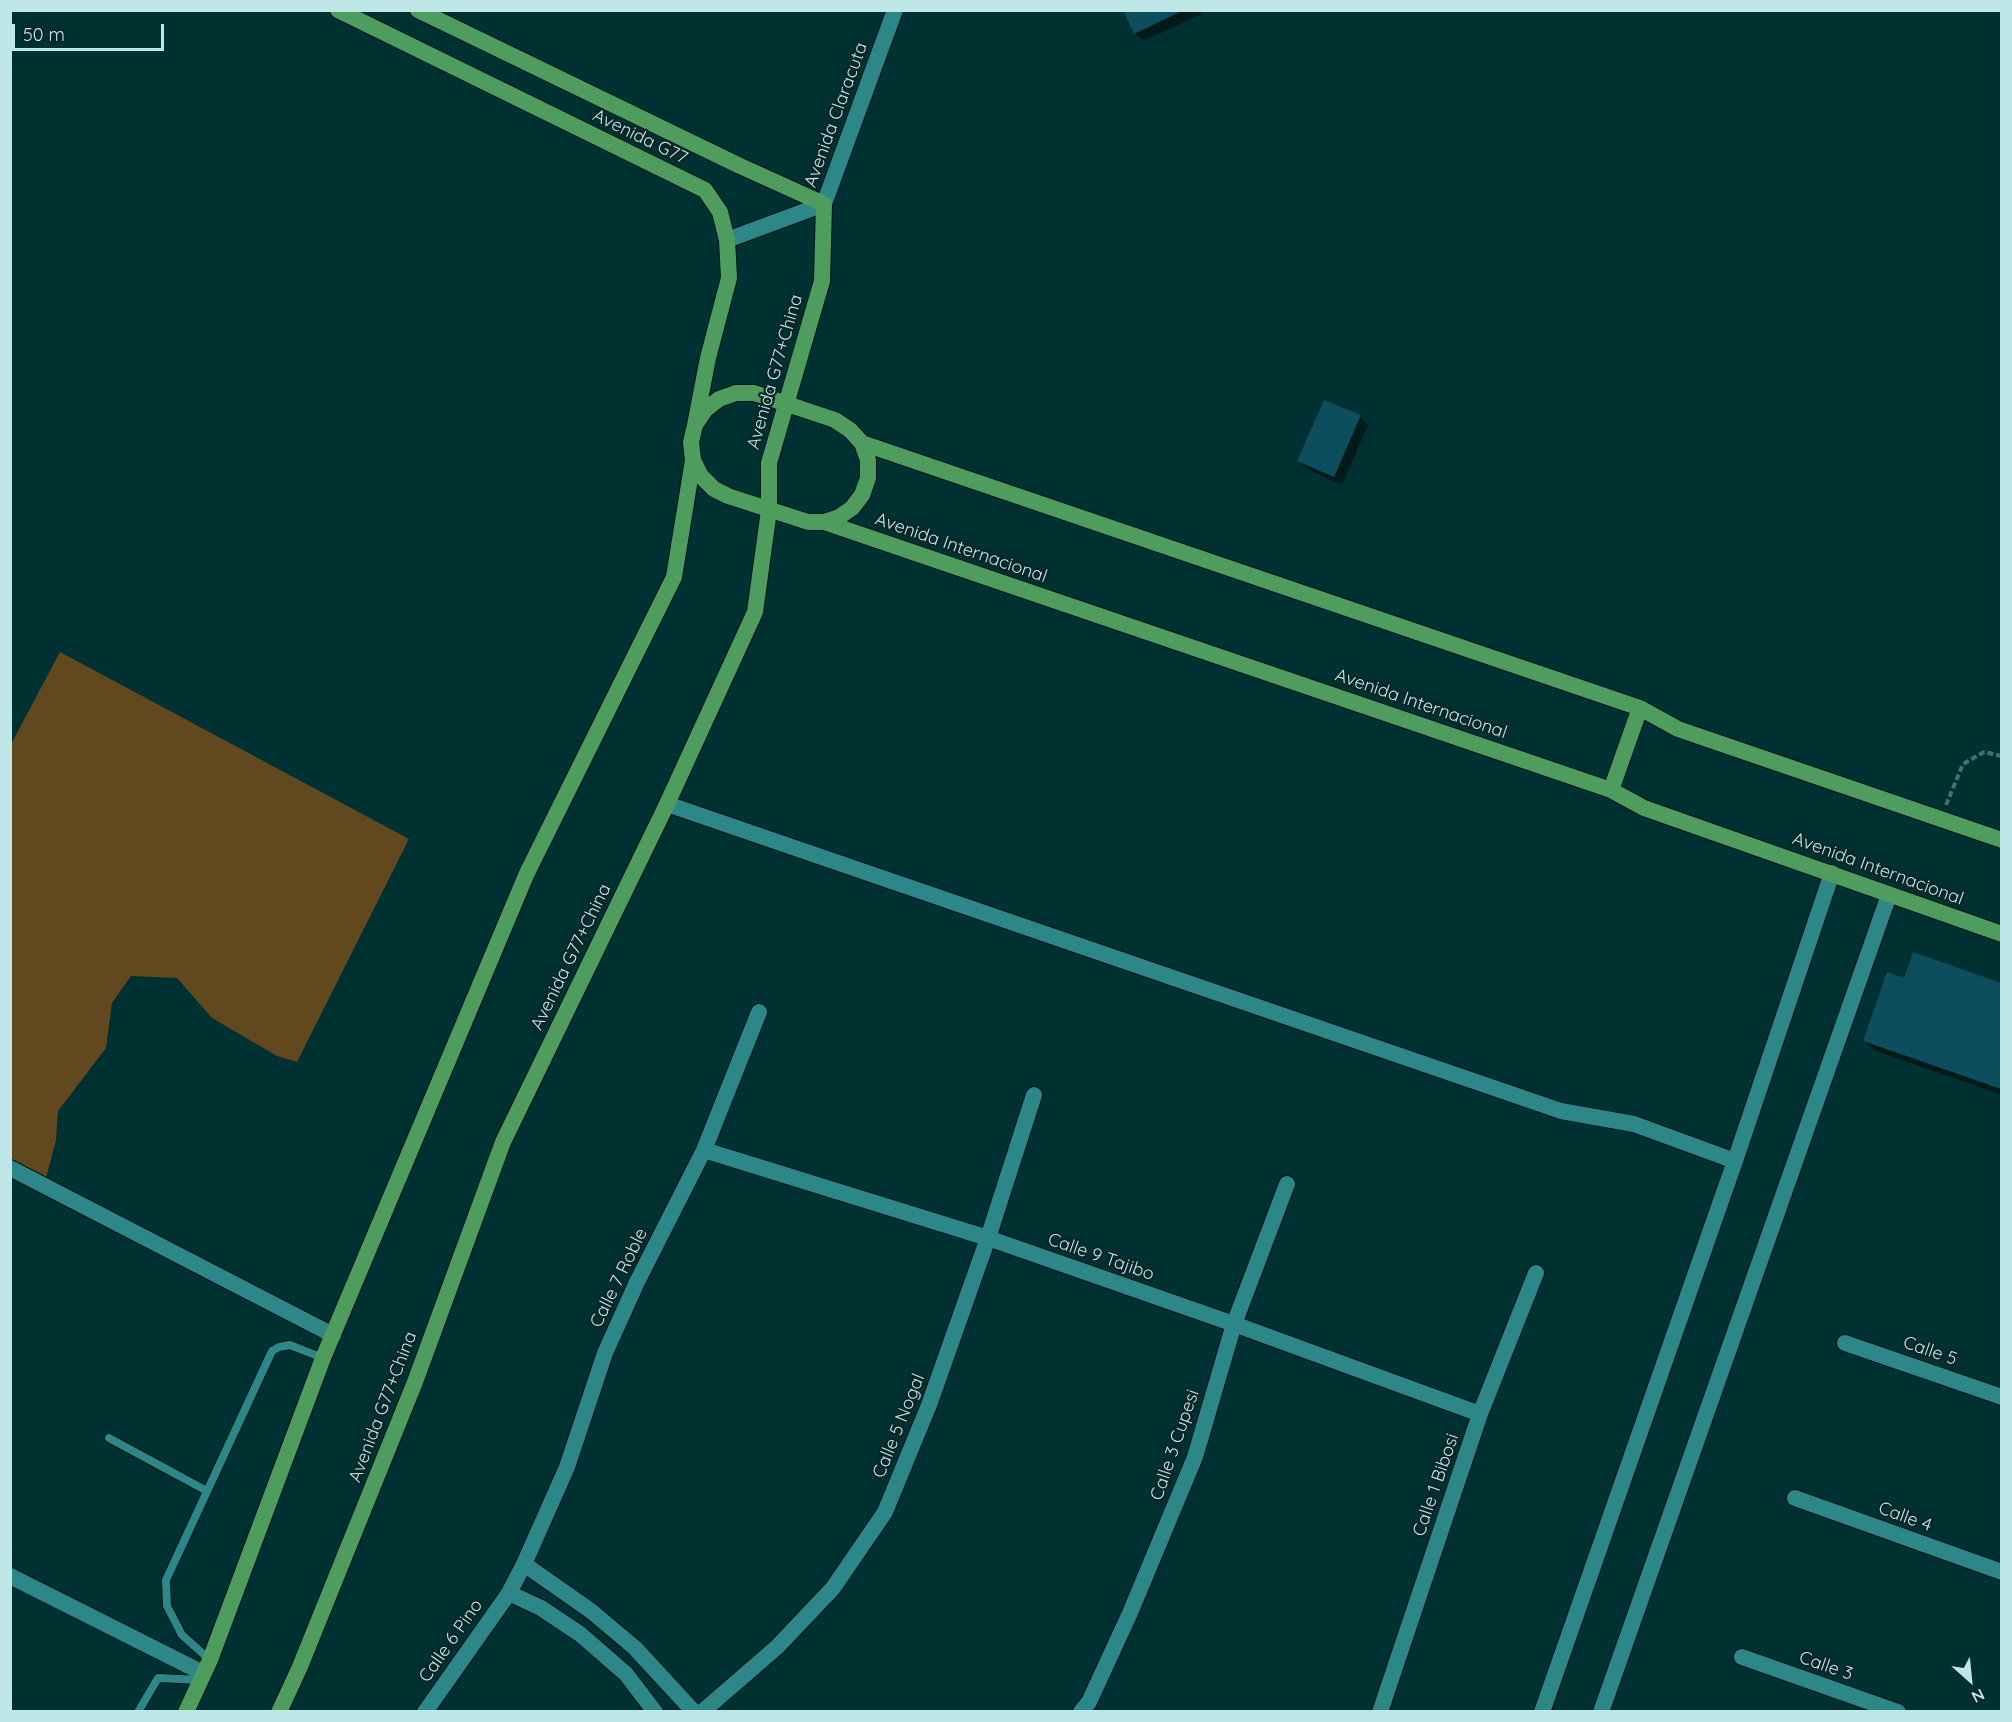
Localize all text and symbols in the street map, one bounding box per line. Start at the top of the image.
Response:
scale bar [15,12,166,50]
text: 50 m [23,23,65,46]
street label: Avenida Claracuta [800,40,872,190]
street label: Avenida G77 [589,105,691,169]
street label: Avenida G77+China [743,292,807,452]
street label: Avenida Internacional [872,508,1050,588]
street label: Avenida Internacional [1332,664,1510,744]
street label: Avenida Internacional [1789,828,1967,910]
street label: Avenida G77+China [526,880,616,1034]
street label: Calle 7 Roble [586,1225,652,1331]
street label: Calle 9 Tajibo [1045,1229,1157,1285]
street label: Avenida G77+China [344,1328,422,1486]
street label: Calle 5 [1900,1332,1960,1370]
street label: Calle 5 Nogal [868,1371,930,1481]
street label: Calle 3 Cupesi [1146,1387,1204,1503]
street label: Calle 1 Bibosi [1408,1431,1464,1539]
street label: Calle 4 [1875,1497,1935,1537]
street label: Calle 6 Pino [415,1595,487,1687]
street label: Calle 3 [1796,1647,1856,1685]
north arrow [1940,1650,2000,1710]
text: N [1968,1684,1988,1708]

